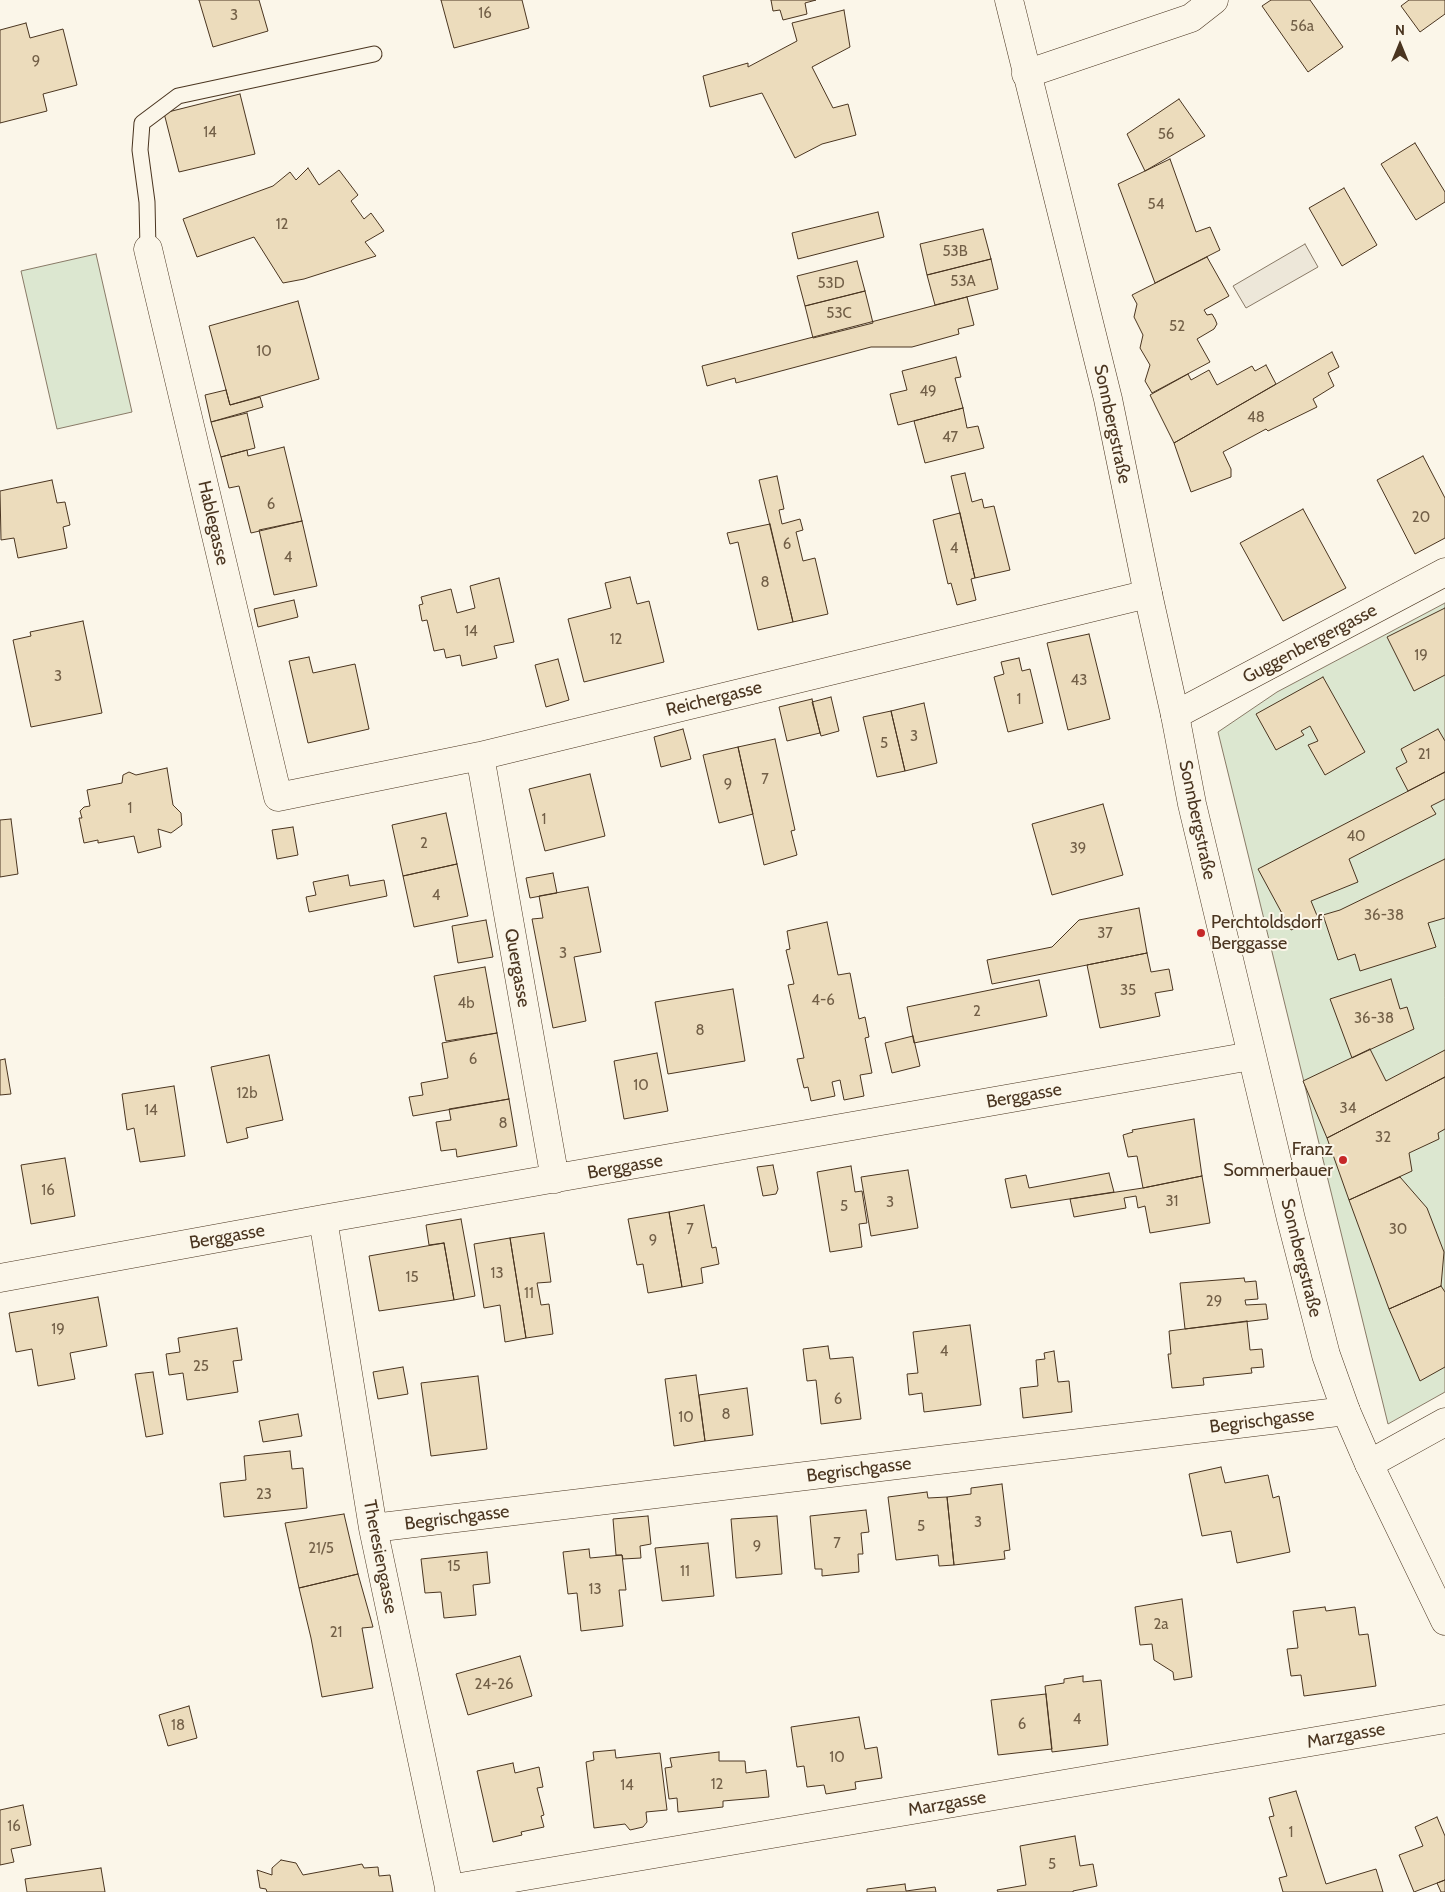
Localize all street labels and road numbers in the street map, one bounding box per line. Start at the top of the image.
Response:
street label: Sonnbergstraße [1089,362,1135,486]
street label: Hablegasse [193,479,233,567]
street label: Guggenbergergasse [1239,600,1381,688]
street label: Reichergasse [664,677,764,721]
street label: Sonnbergstraße [1174,758,1220,882]
street label: Quergasse [499,927,535,1009]
street label: Berggasse [985,1079,1063,1113]
street label: Berggasse [586,1150,664,1184]
street label: Sonnbergstraße [1276,1196,1326,1320]
street label: Berggasse [188,1220,266,1254]
street label: Begrischgasse [1208,1404,1316,1438]
street label: Begrischgasse [805,1453,913,1487]
street label: Theresiengasse [358,1498,402,1616]
street label: Begrischgasse [403,1501,511,1535]
street label: Marzgasse [1305,1719,1387,1753]
street label: Marzgasse [906,1787,988,1821]

